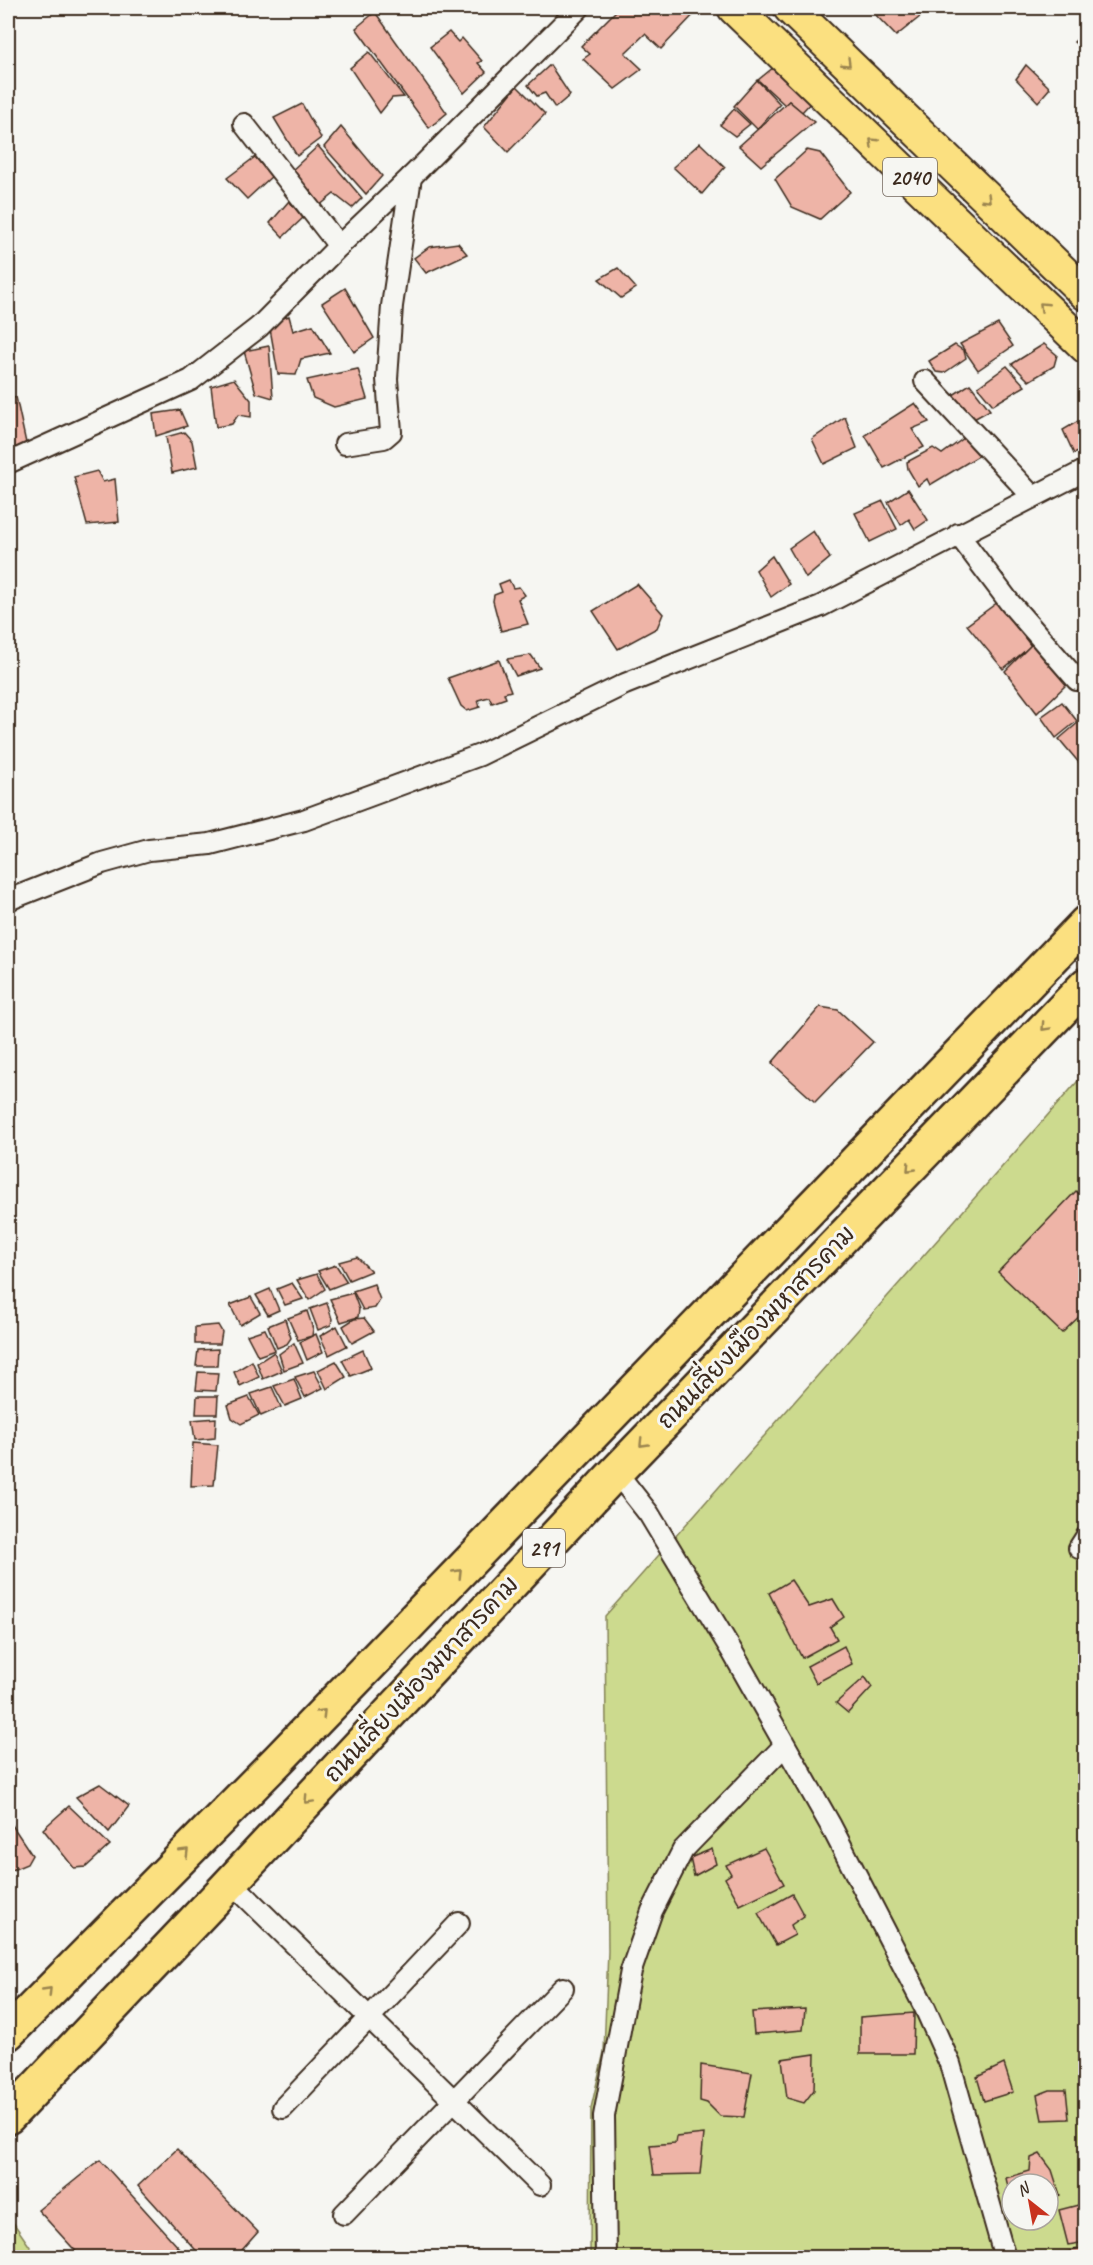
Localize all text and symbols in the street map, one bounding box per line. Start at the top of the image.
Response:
one-way arrow [840,56,850,67]
one-way arrow [869,138,880,149]
road number: 2040 [883,158,937,196]
one-way arrow [979,191,990,202]
one-way arrow [1040,303,1051,314]
one-way arrow [1042,1020,1053,1031]
one-way arrow [907,1160,918,1171]
street label: ถนนเลี่ยงเมืองมหาสารคาม [646,1214,861,1435]
one-way arrow [639,1437,650,1447]
road number: 291 [523,1529,565,1567]
street label: ถนนเลี่ยงเมืองมหาสารคาม [312,1565,525,1789]
one-way arrow [450,1570,461,1581]
one-way arrow [315,1710,326,1720]
one-way arrow [304,1793,315,1803]
one-way arrow [178,1849,189,1860]
one-way arrow [41,1987,52,1997]
north arrow [1000,2172,1060,2232]
text: N [1013,2177,1035,2201]

